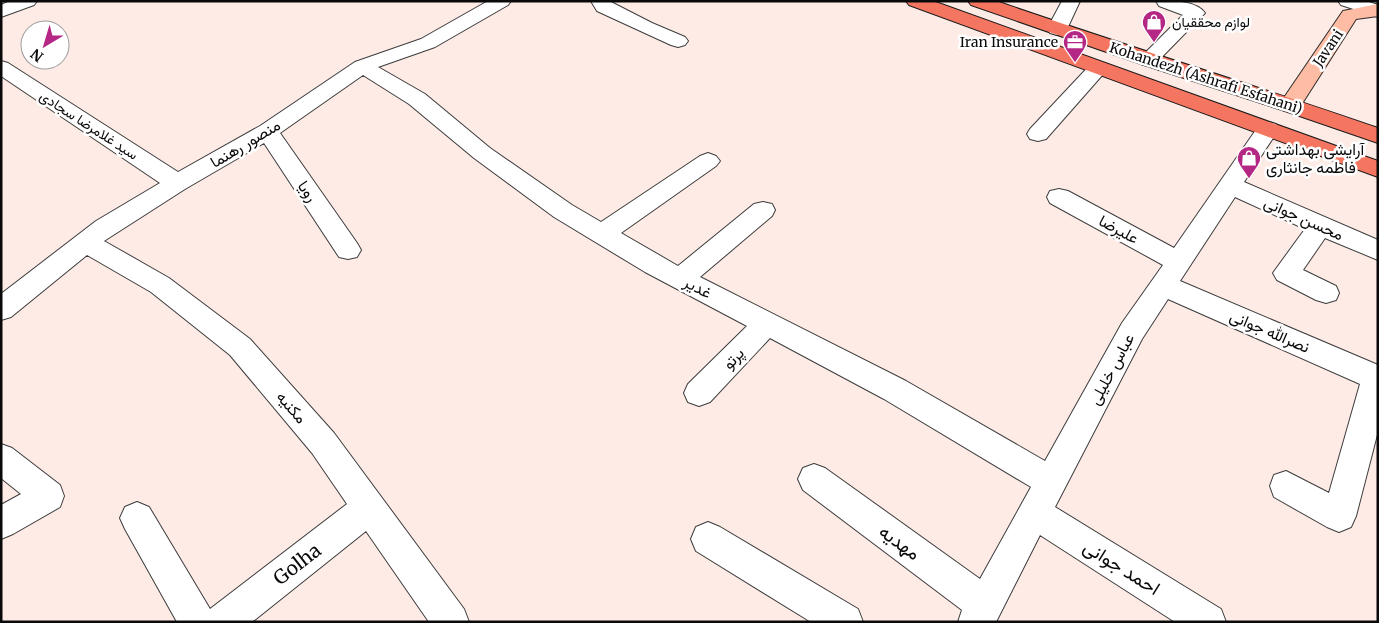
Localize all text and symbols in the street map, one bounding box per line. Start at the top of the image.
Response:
shop icon: لوازم محققیان [1141,9,1167,43]
place label: لوازم محققیان [1172,13,1250,31]
north arrow [20,20,70,70]
street label: Javani [1308,25,1347,71]
office icon: Iran Insurance [1062,29,1088,63]
place label: Iran Insurance [960,33,1058,51]
street label: Kohandezh (Ashrafi Esfahani) [1107,38,1305,118]
text: N [27,45,47,66]
street label: سید غلامرضا سجادی [36,86,142,164]
street label: منصور رهنما [206,114,284,173]
place label: آرایشی بهداشتی فاطمه جانثاری [1266,139,1365,178]
shop icon: آرایشی بهداشتی فاطمه جانثاری [1236,145,1262,179]
street label: رویا [293,176,322,206]
street label: محسن جوانی [1261,192,1347,245]
street label: علیرضا [1095,210,1142,249]
street label: غدیر [679,271,715,303]
street label: نصرالله جوانی [1227,305,1313,358]
street label: عباس خلیلی [1084,330,1139,409]
street label: پرتو [718,343,749,374]
street label: مکنیه [273,387,311,427]
street label: مهدیه [875,519,925,565]
street label: احمد جوانی [1079,534,1165,600]
street label: Golha [268,538,326,590]

